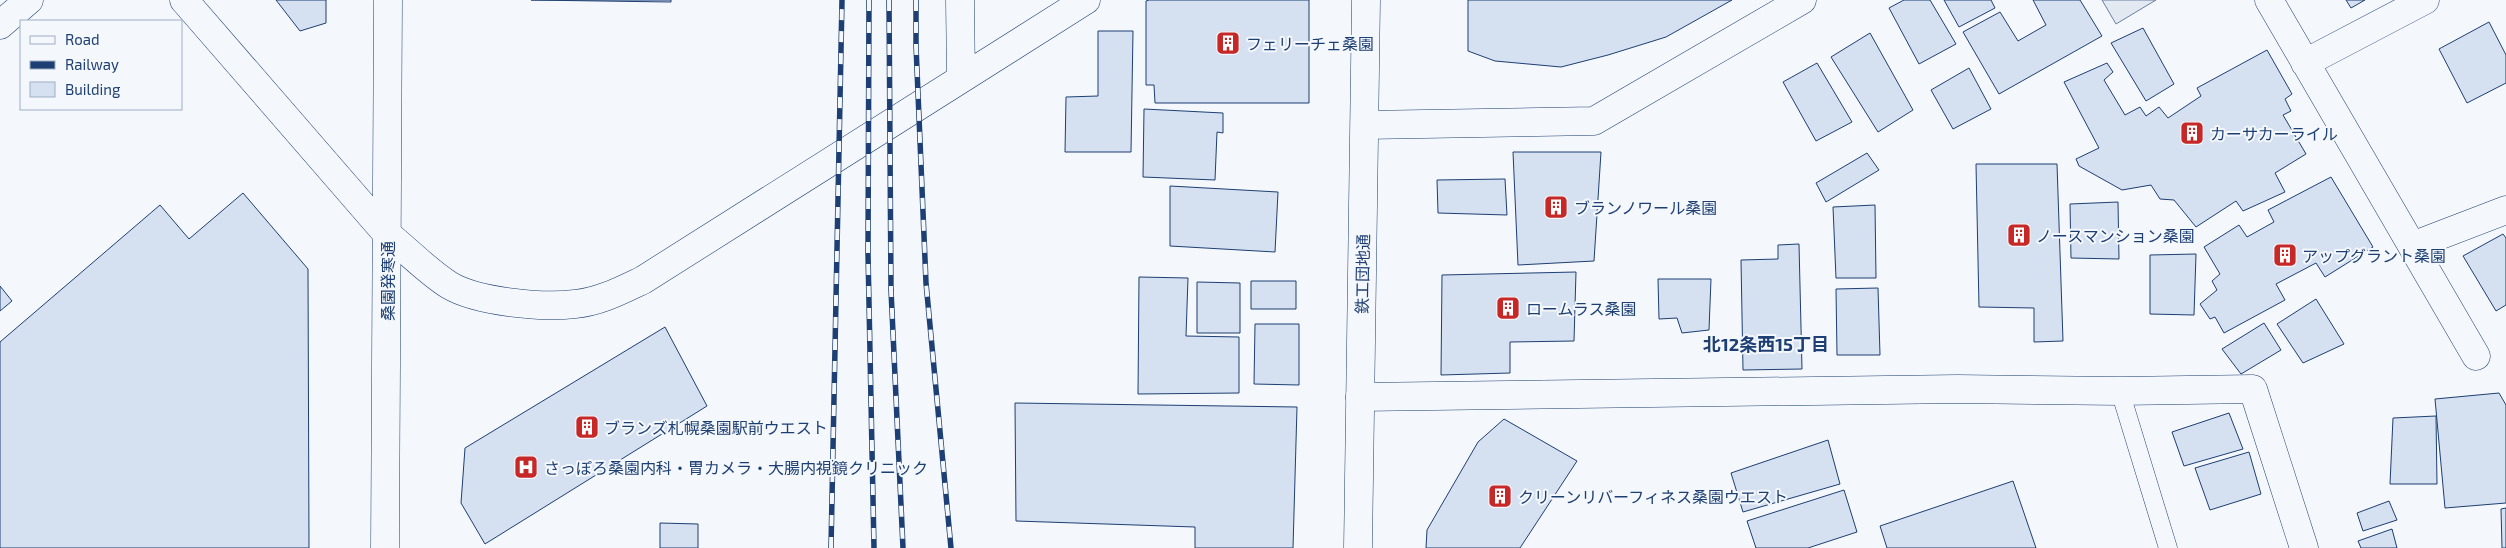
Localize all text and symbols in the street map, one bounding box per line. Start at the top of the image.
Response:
legend [20,20,182,110]
text: Road [65,30,100,48]
building icon: フェリーチェ桑園 [1215,30,1241,56]
place label: フェリーチェ桑園 [1246,34,1374,53]
text: Railway [65,55,119,73]
text: Building [65,80,121,98]
building icon: カーサカーライル [2179,120,2205,146]
place label: カーサカーライル [2210,124,2338,143]
building icon: ブランノワール桑園 [1543,194,1569,220]
place label: ブランノワール桑園 [1574,198,1717,217]
building icon: ノースマンション桑園 [2006,222,2032,248]
place label: ノースマンション桑園 [2036,226,2195,245]
street label: 鉄工団地通 [1352,234,1372,314]
street label: 桑園発寒通 [378,241,397,321]
building icon: アップグラント桑園 [2272,242,2298,268]
place label: アップグラント桑園 [2302,246,2446,265]
building icon: ロームラス桑園 [1495,295,1521,321]
place label: ロームラス桑園 [1526,299,1636,318]
district label: 北12条西15丁目 [1703,333,1829,355]
building icon: ブランズ札幌桑園駅前ウエスト [574,414,600,440]
place label: ブランズ札幌桑園駅前ウエスト [604,418,828,437]
hospital icon: さっぽろ桑園内科・胃カメラ・大腸内視鏡クリニック [513,454,539,480]
place label: さっぽろ桑園内科・胃カメラ・大腸内視鏡クリニック [544,458,928,477]
building icon: クリーンリバーフィネス桑園ウエスト [1487,483,1513,509]
place label: クリーンリバーフィネス桑園ウエスト [1518,487,1788,506]

